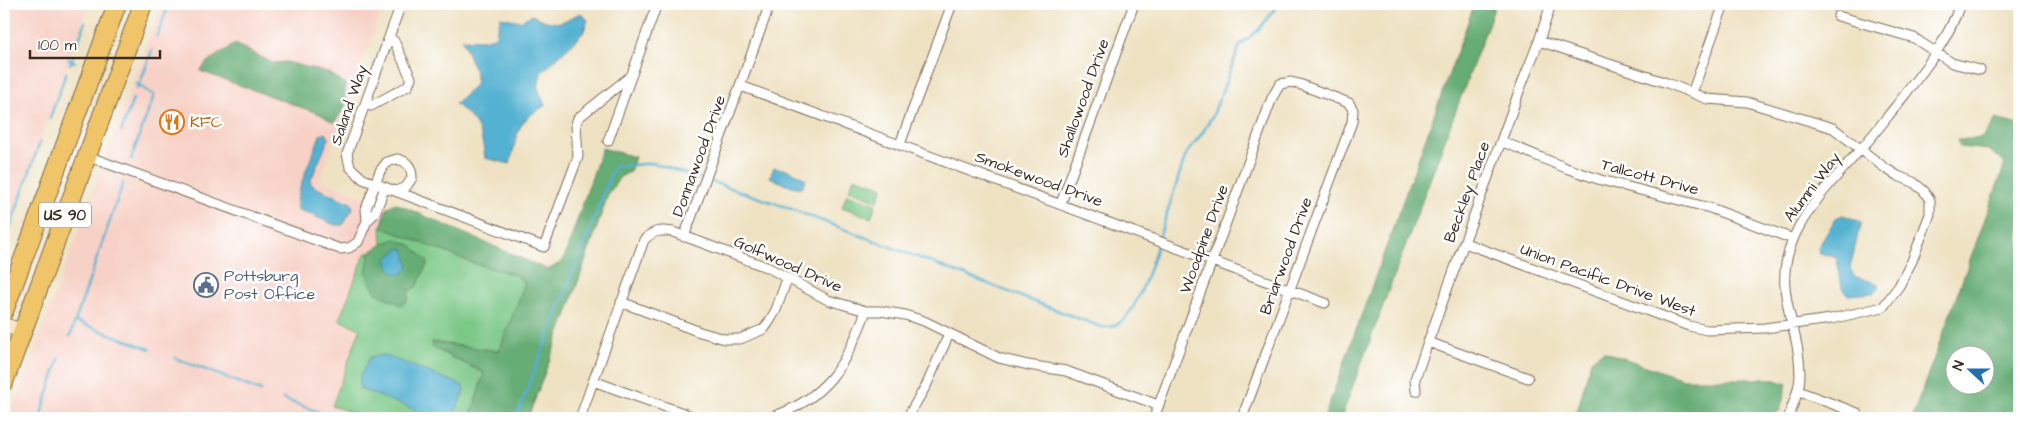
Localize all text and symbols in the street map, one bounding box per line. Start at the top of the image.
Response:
scale bar [30,28,160,60]
text: 100 m [38,35,77,56]
street label: Shallowood Drive [1051,35,1115,160]
street label: Saland Way [325,62,374,148]
street label: Donnawood Drive [667,92,731,220]
restaurant icon: KFC [159,109,185,135]
place label: KFC [190,111,222,133]
street label: Beckley Place [1439,138,1497,246]
street label: Smokewood Drive [972,146,1106,212]
street label: Alumni Way [1778,147,1846,227]
street label: Tallcott Drive [1599,153,1702,201]
street label: Woodpine Drive [1174,181,1234,296]
street label: Briarwood Drive [1255,194,1318,318]
road number: US 90 [39,202,91,228]
street label: Golfwood Drive [730,230,846,298]
street label: Union Pacific Drive West [1517,238,1699,322]
place label: Pottsburg Post Office [224,265,315,305]
public building icon: Pottsburg Post Office [193,272,219,298]
north arrow [1946,344,1996,394]
text: N [1948,358,1970,373]

